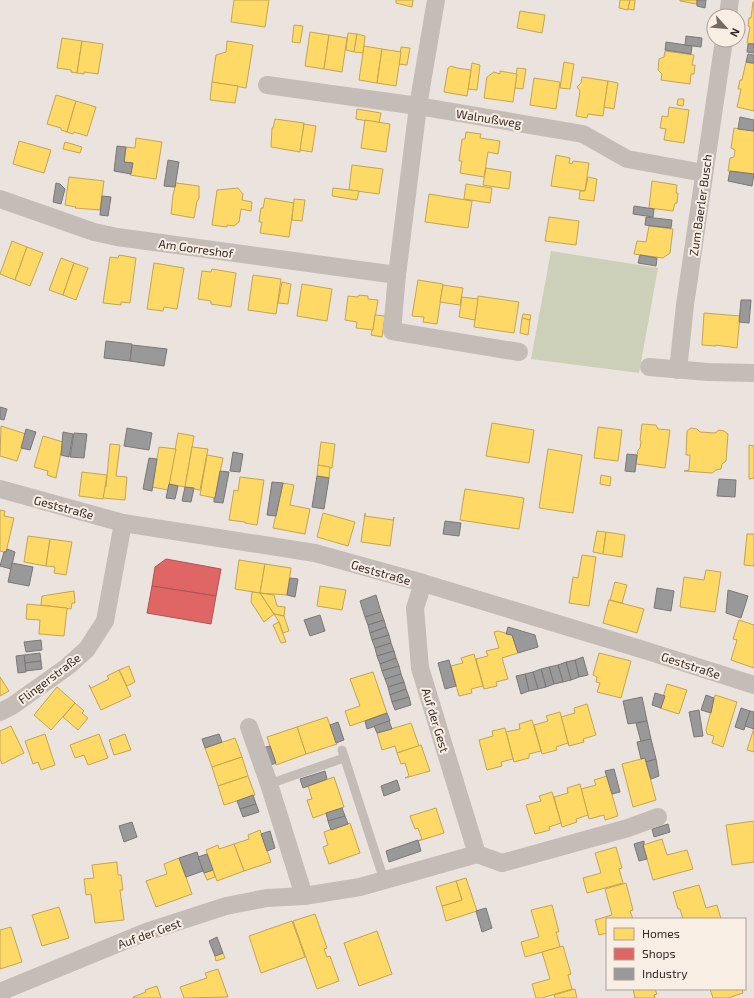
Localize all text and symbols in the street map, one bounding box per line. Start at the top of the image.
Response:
north arrow [706,8,746,48]
text: N [728,26,743,39]
street label: Walnußweg [455,106,523,130]
street label: Zum Baerler Busch [686,153,714,257]
street label: Am Gorreshof [158,236,235,260]
street label: Geststraße [33,492,95,522]
street label: Geststraße [350,557,412,587]
street label: Geststraße [660,649,722,681]
street label: Flingerstraße [15,650,83,706]
street label: Auf der Gest [420,686,453,754]
street label: Auf der Gest [115,915,183,951]
legend [606,918,746,990]
text: Homes [642,926,680,940]
text: Shops [642,946,676,960]
text: Industry [642,966,688,980]

